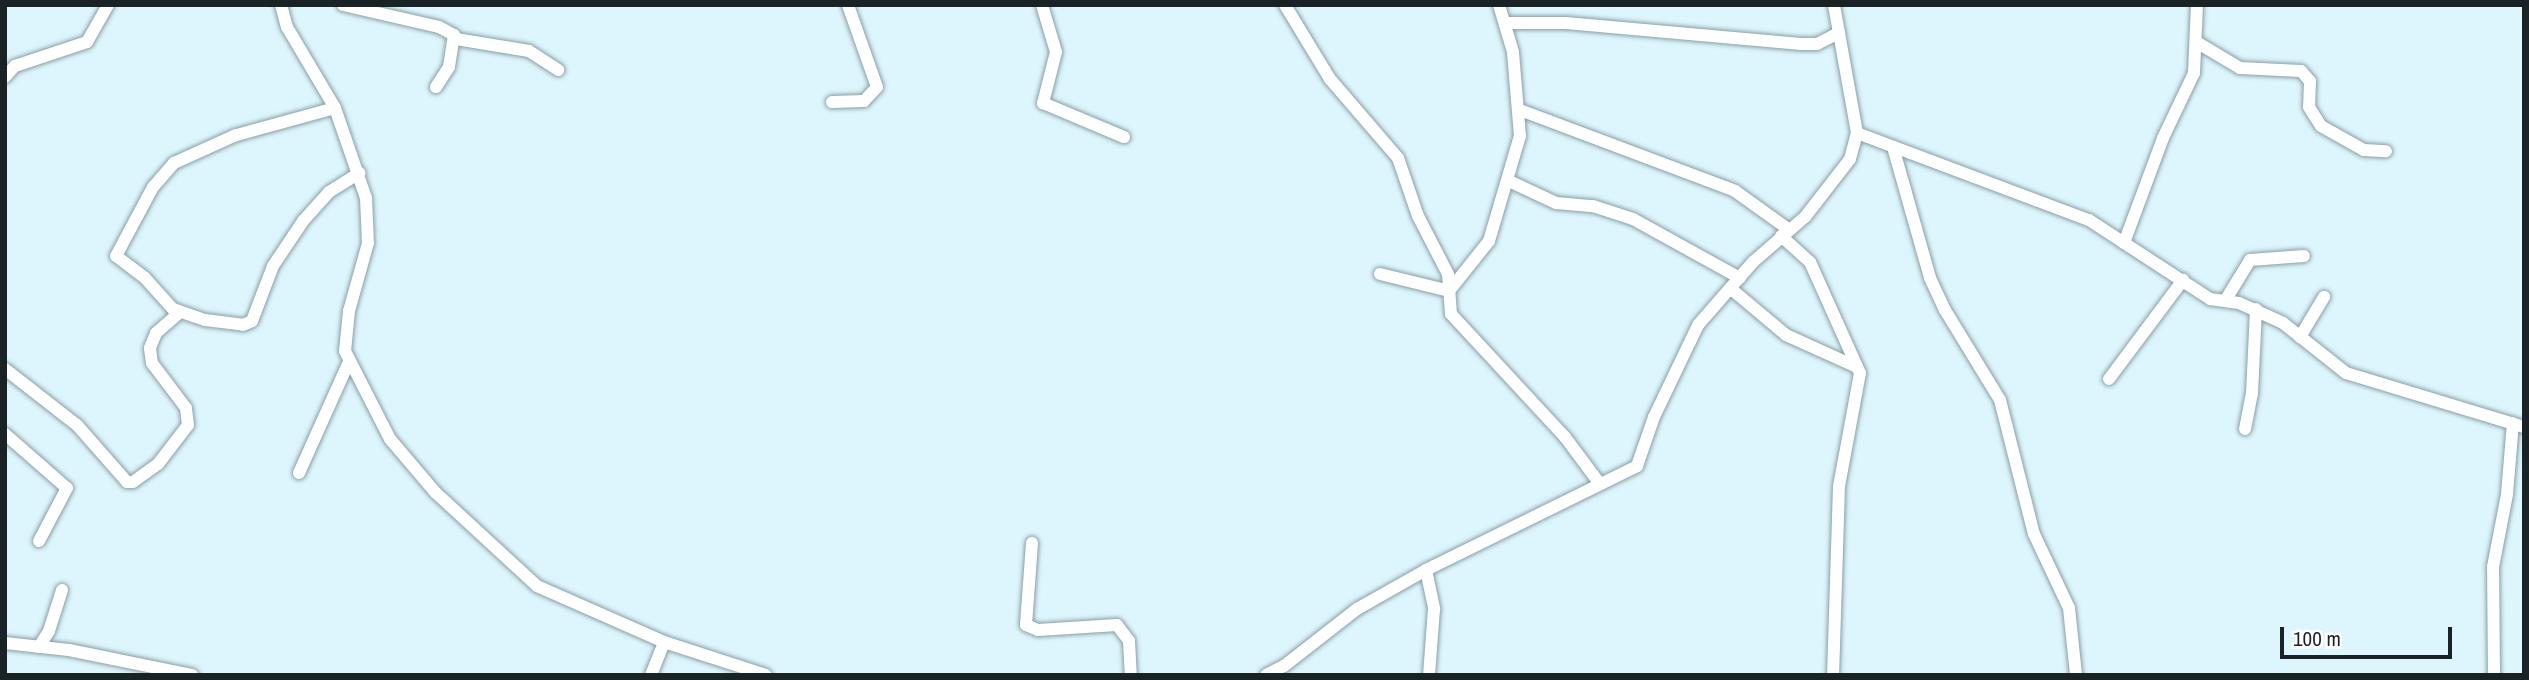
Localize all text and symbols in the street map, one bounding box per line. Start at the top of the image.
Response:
scale bar [2284,614,2456,658]
text: 100 m [2293,624,2341,653]

